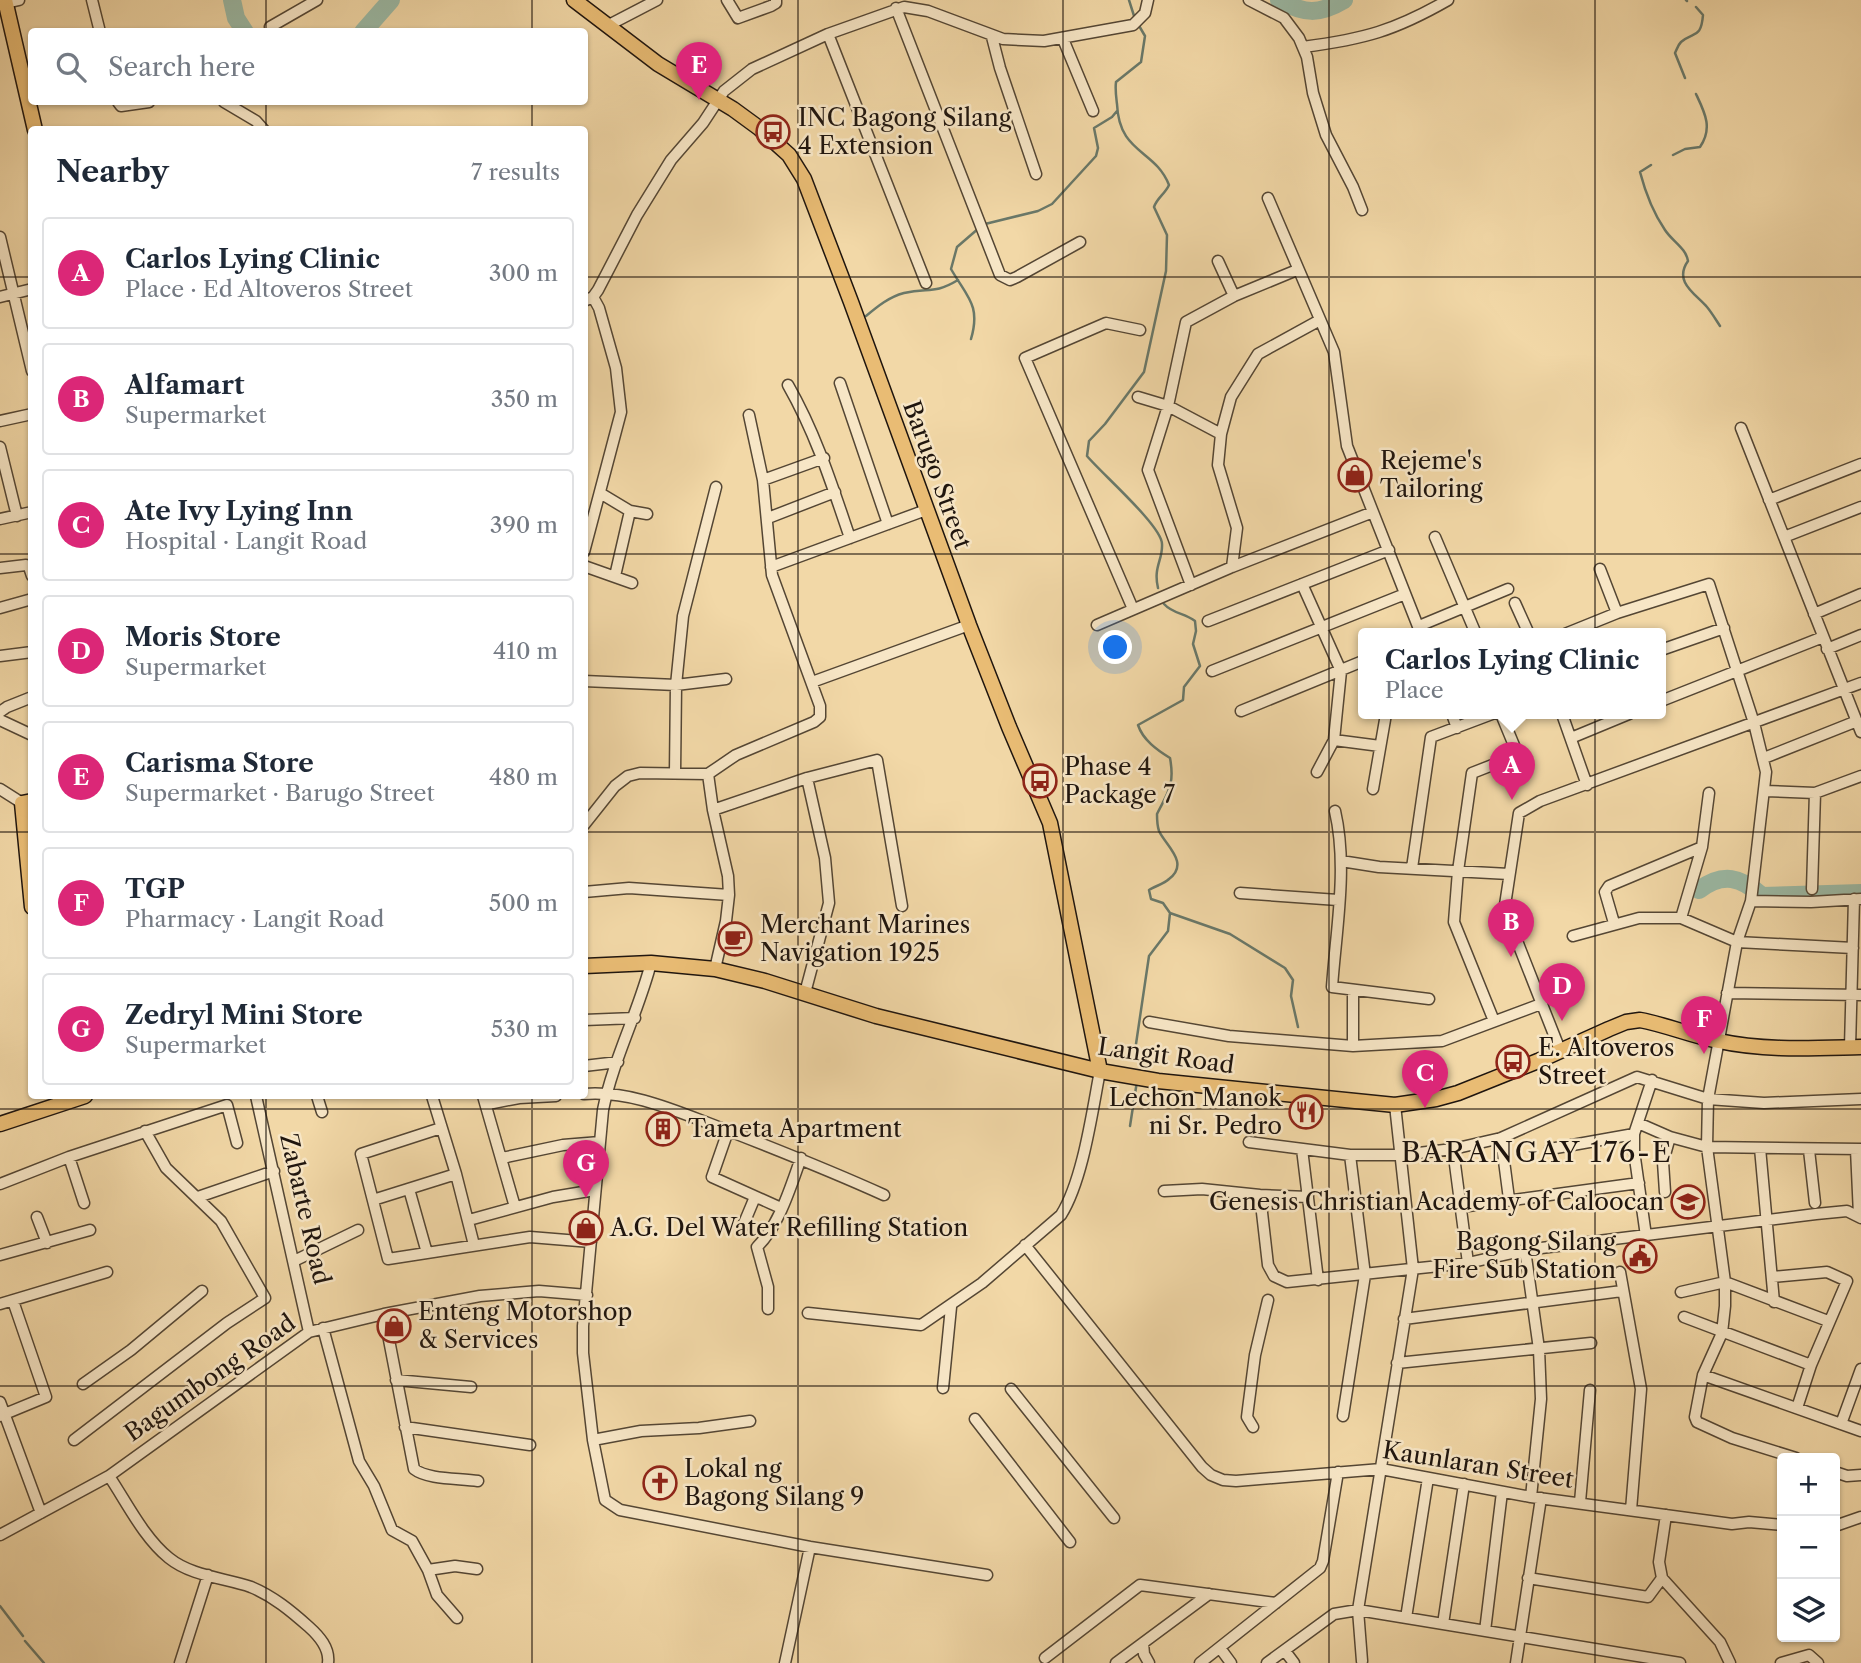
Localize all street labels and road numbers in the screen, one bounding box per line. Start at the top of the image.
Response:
street label: Barugo Street [897,397,978,554]
street label: Langit Road [1096,1032,1237,1079]
street label: Zabarte Road [274,1131,337,1287]
street label: Bagumbong Road [119,1308,301,1447]
street label: Kaunlaran Street [1380,1435,1576,1494]

